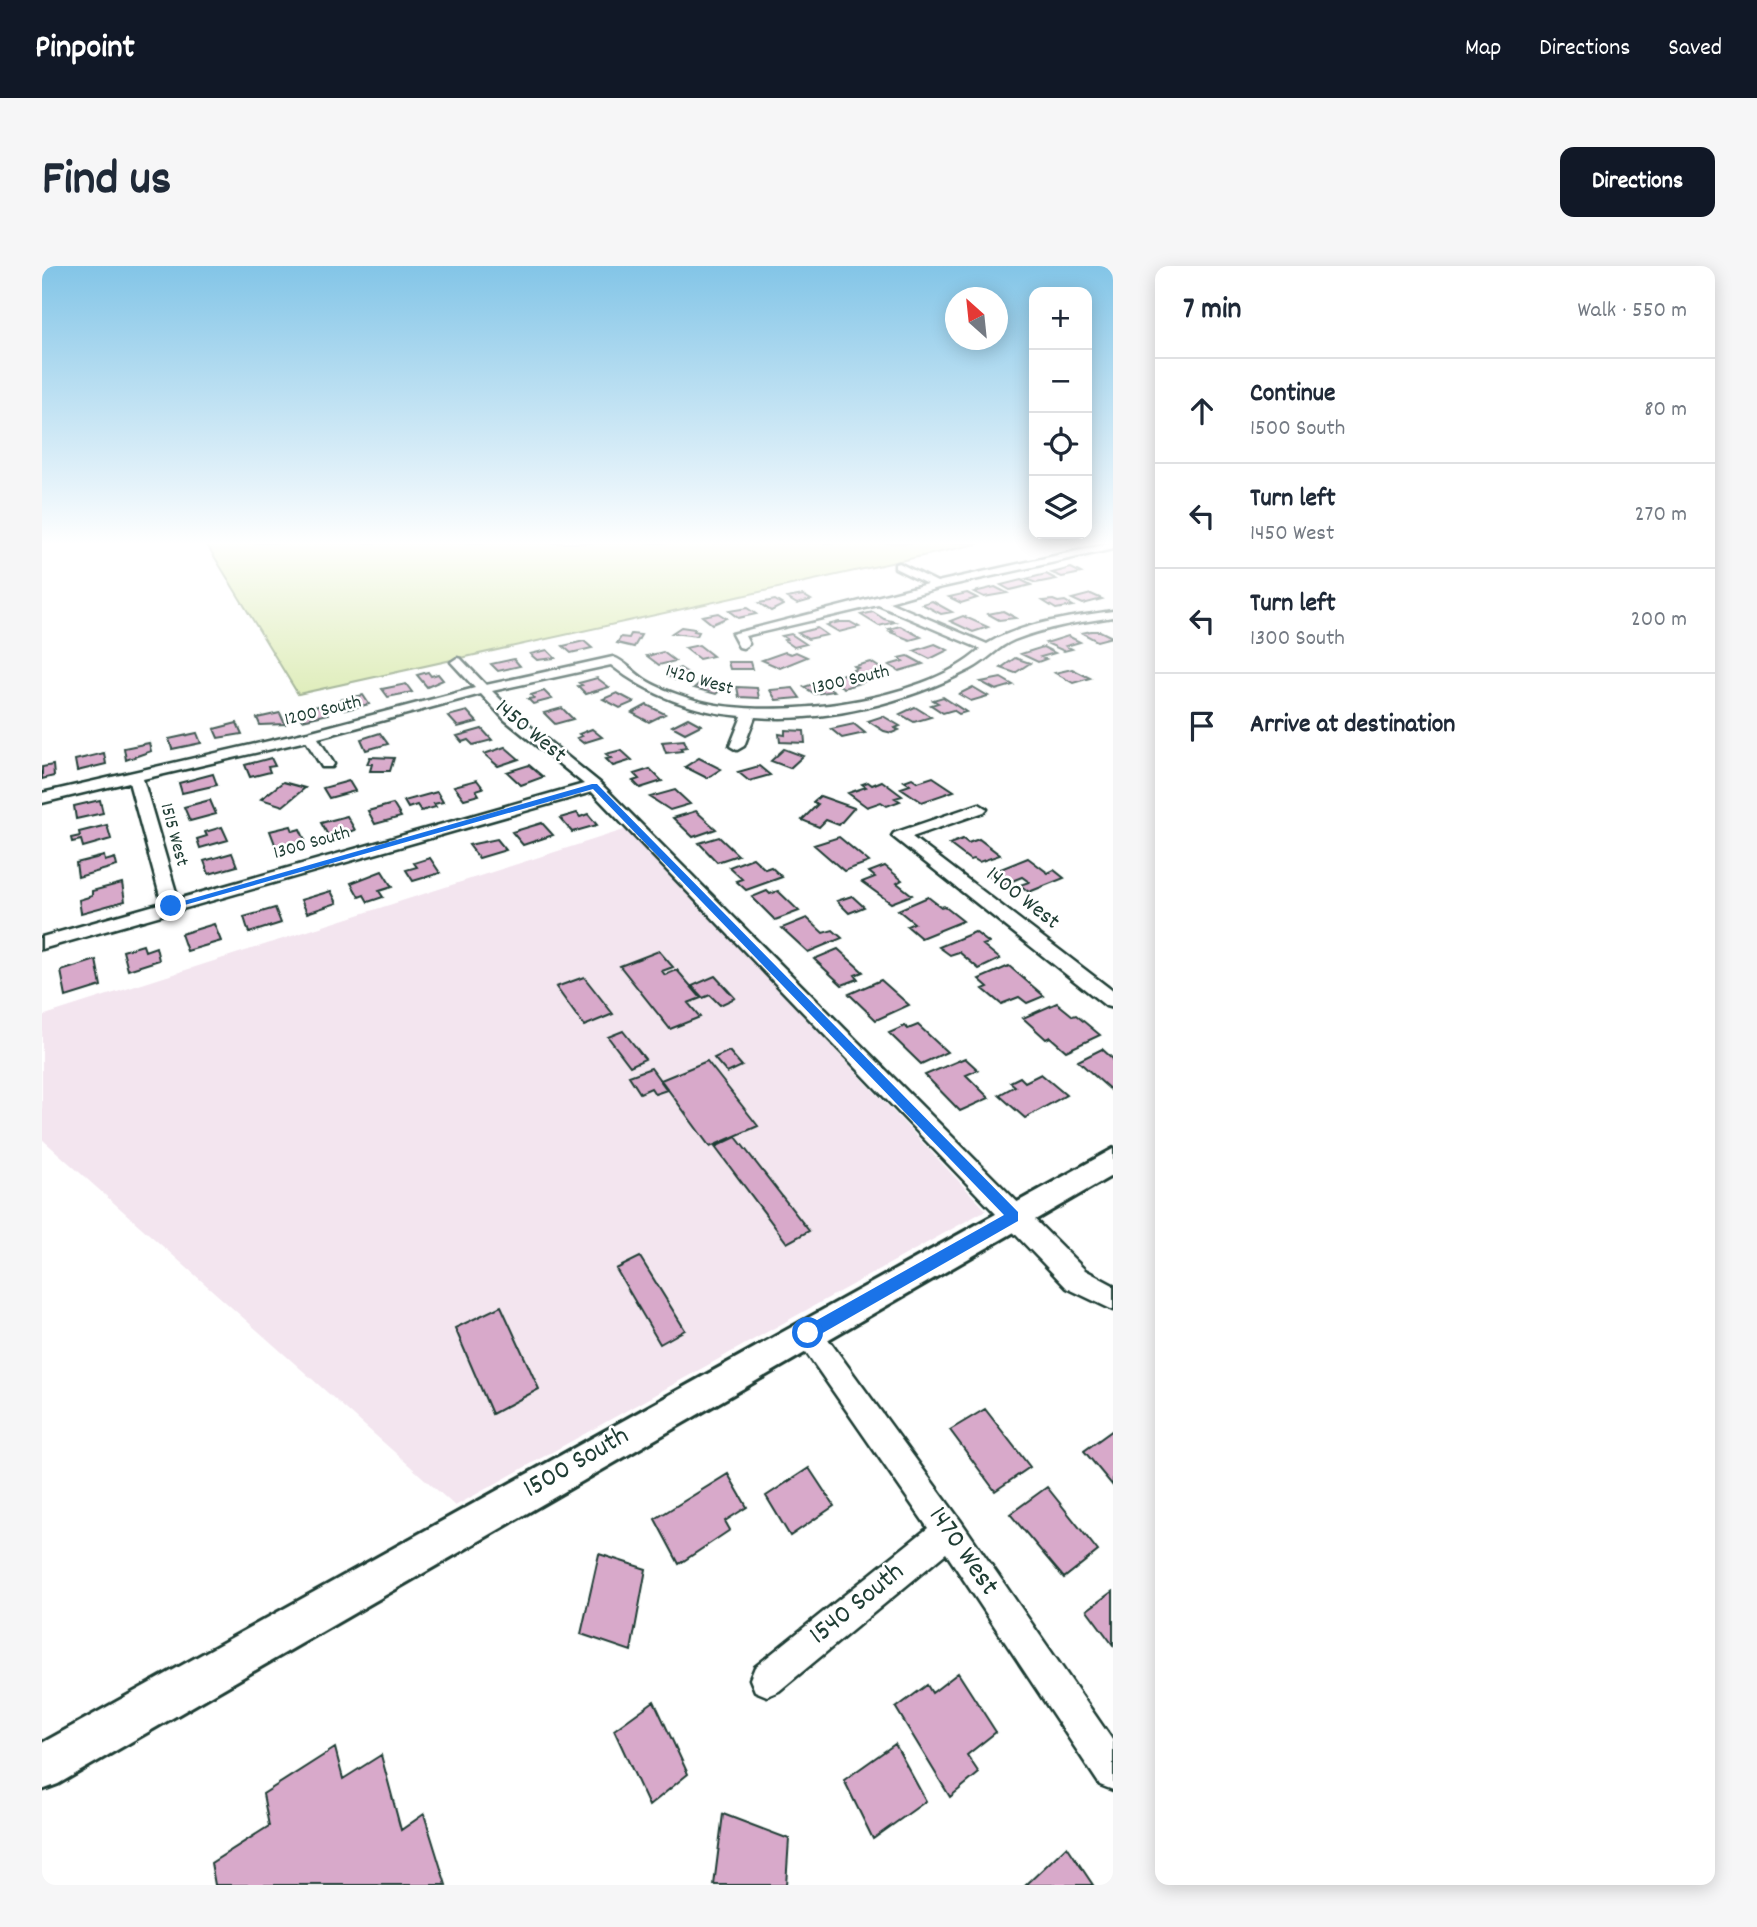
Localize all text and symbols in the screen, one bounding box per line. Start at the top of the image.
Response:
text: Pinpoint [35,26,135,73]
text: Map [1465,32,1501,66]
text: Directions [1539,32,1630,66]
text: Saved [1668,32,1722,66]
text: Find us [42,147,171,217]
button: Directions [1560,147,1715,217]
north arrow [945,287,1008,350]
map controls [1029,287,1092,539]
button: + [1029,287,1092,350]
text: 7 min [1183,290,1241,333]
text: Walk · 550 m [1577,295,1687,328]
button: − [1029,350,1092,413]
text: Continue [1250,376,1335,413]
icon: ahead [1183,392,1221,430]
text: 80 m [1644,394,1687,427]
button: locate [1029,413,1092,476]
text: 1500 South [1250,413,1345,446]
button: layers [1029,476,1092,539]
text: Turn left [1250,481,1336,518]
icon: left [1183,497,1221,535]
text: 270 m [1635,499,1687,532]
text: 1450 West [1250,518,1335,551]
text: Turn left [1250,586,1336,623]
icon: left [1183,602,1221,640]
text: 200 m [1631,604,1687,637]
text: 1300 South [1250,623,1345,656]
street label: 1420 West [662,658,736,704]
street label: 1300 South [810,659,892,703]
street label: 1200 South [282,689,364,735]
street label: 1450 West [487,692,573,772]
icon: arrive [1183,707,1221,745]
text: Arrive at destination [1250,707,1455,744]
street label: 1515 West [152,800,194,870]
street label: 1300 South [271,820,353,868]
street label: 1400 West [978,859,1066,939]
route end [155,890,186,921]
route start [792,1317,823,1348]
street label: 1500 South [517,1418,637,1510]
street label: 1470 West [917,1499,1007,1605]
street label: 1540 South [802,1554,914,1656]

